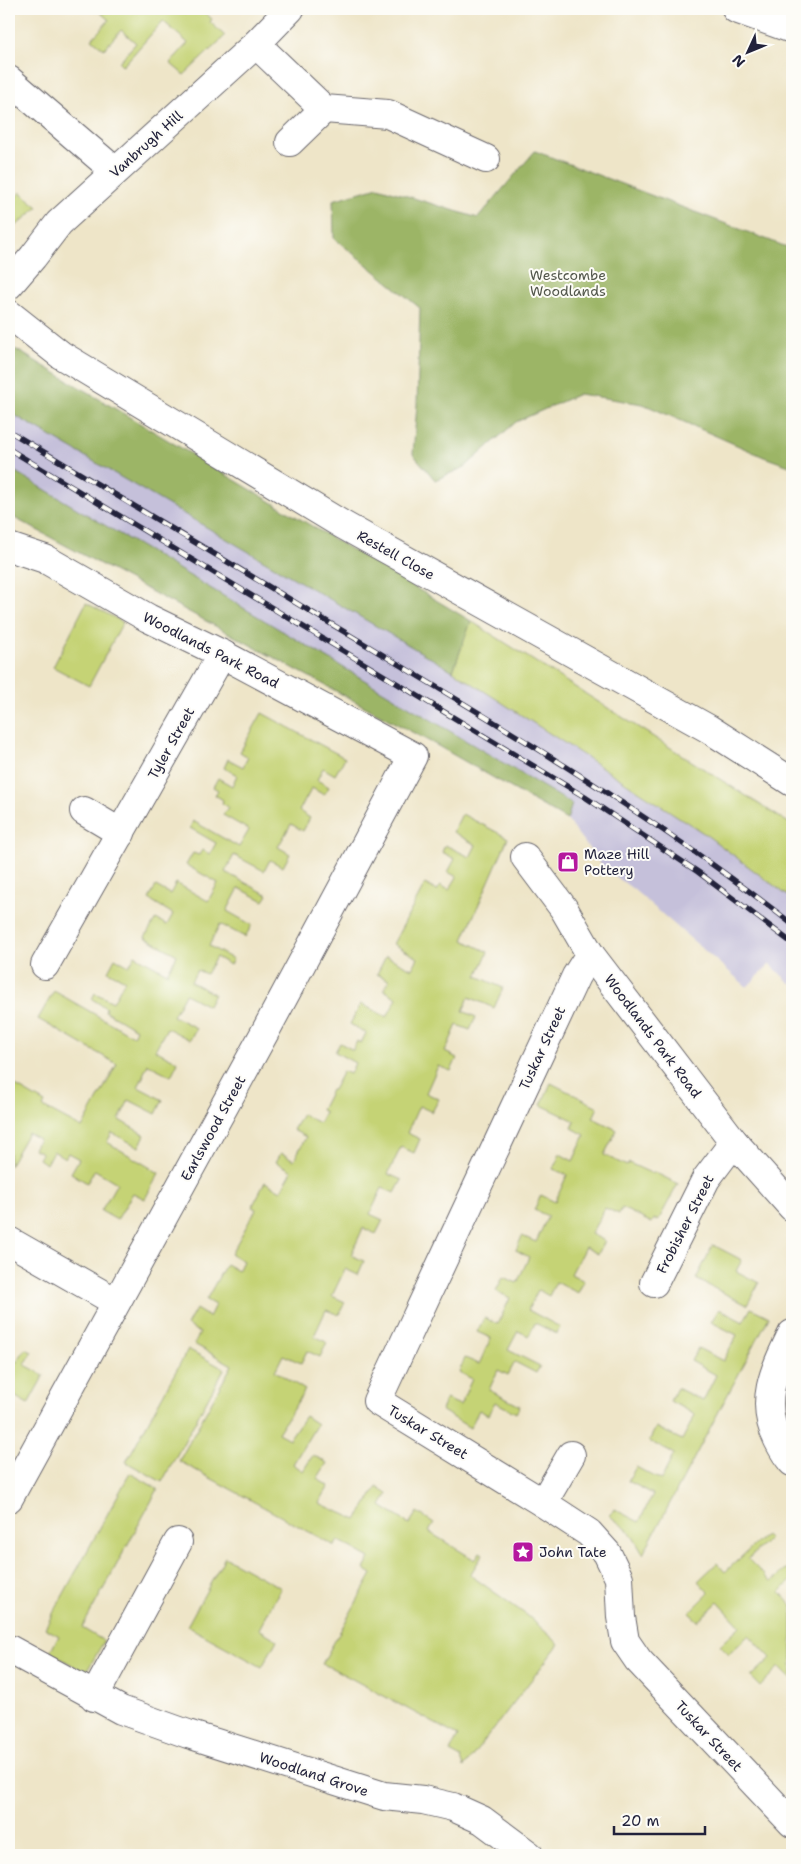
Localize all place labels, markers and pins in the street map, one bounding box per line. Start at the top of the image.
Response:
place label: Maze Hill Pottery [584,845,650,879]
shop icon: Maze Hill Pottery [556,850,580,874]
place icon: John Tate [511,1540,535,1564]
place label: John Tate [539,1543,607,1561]

